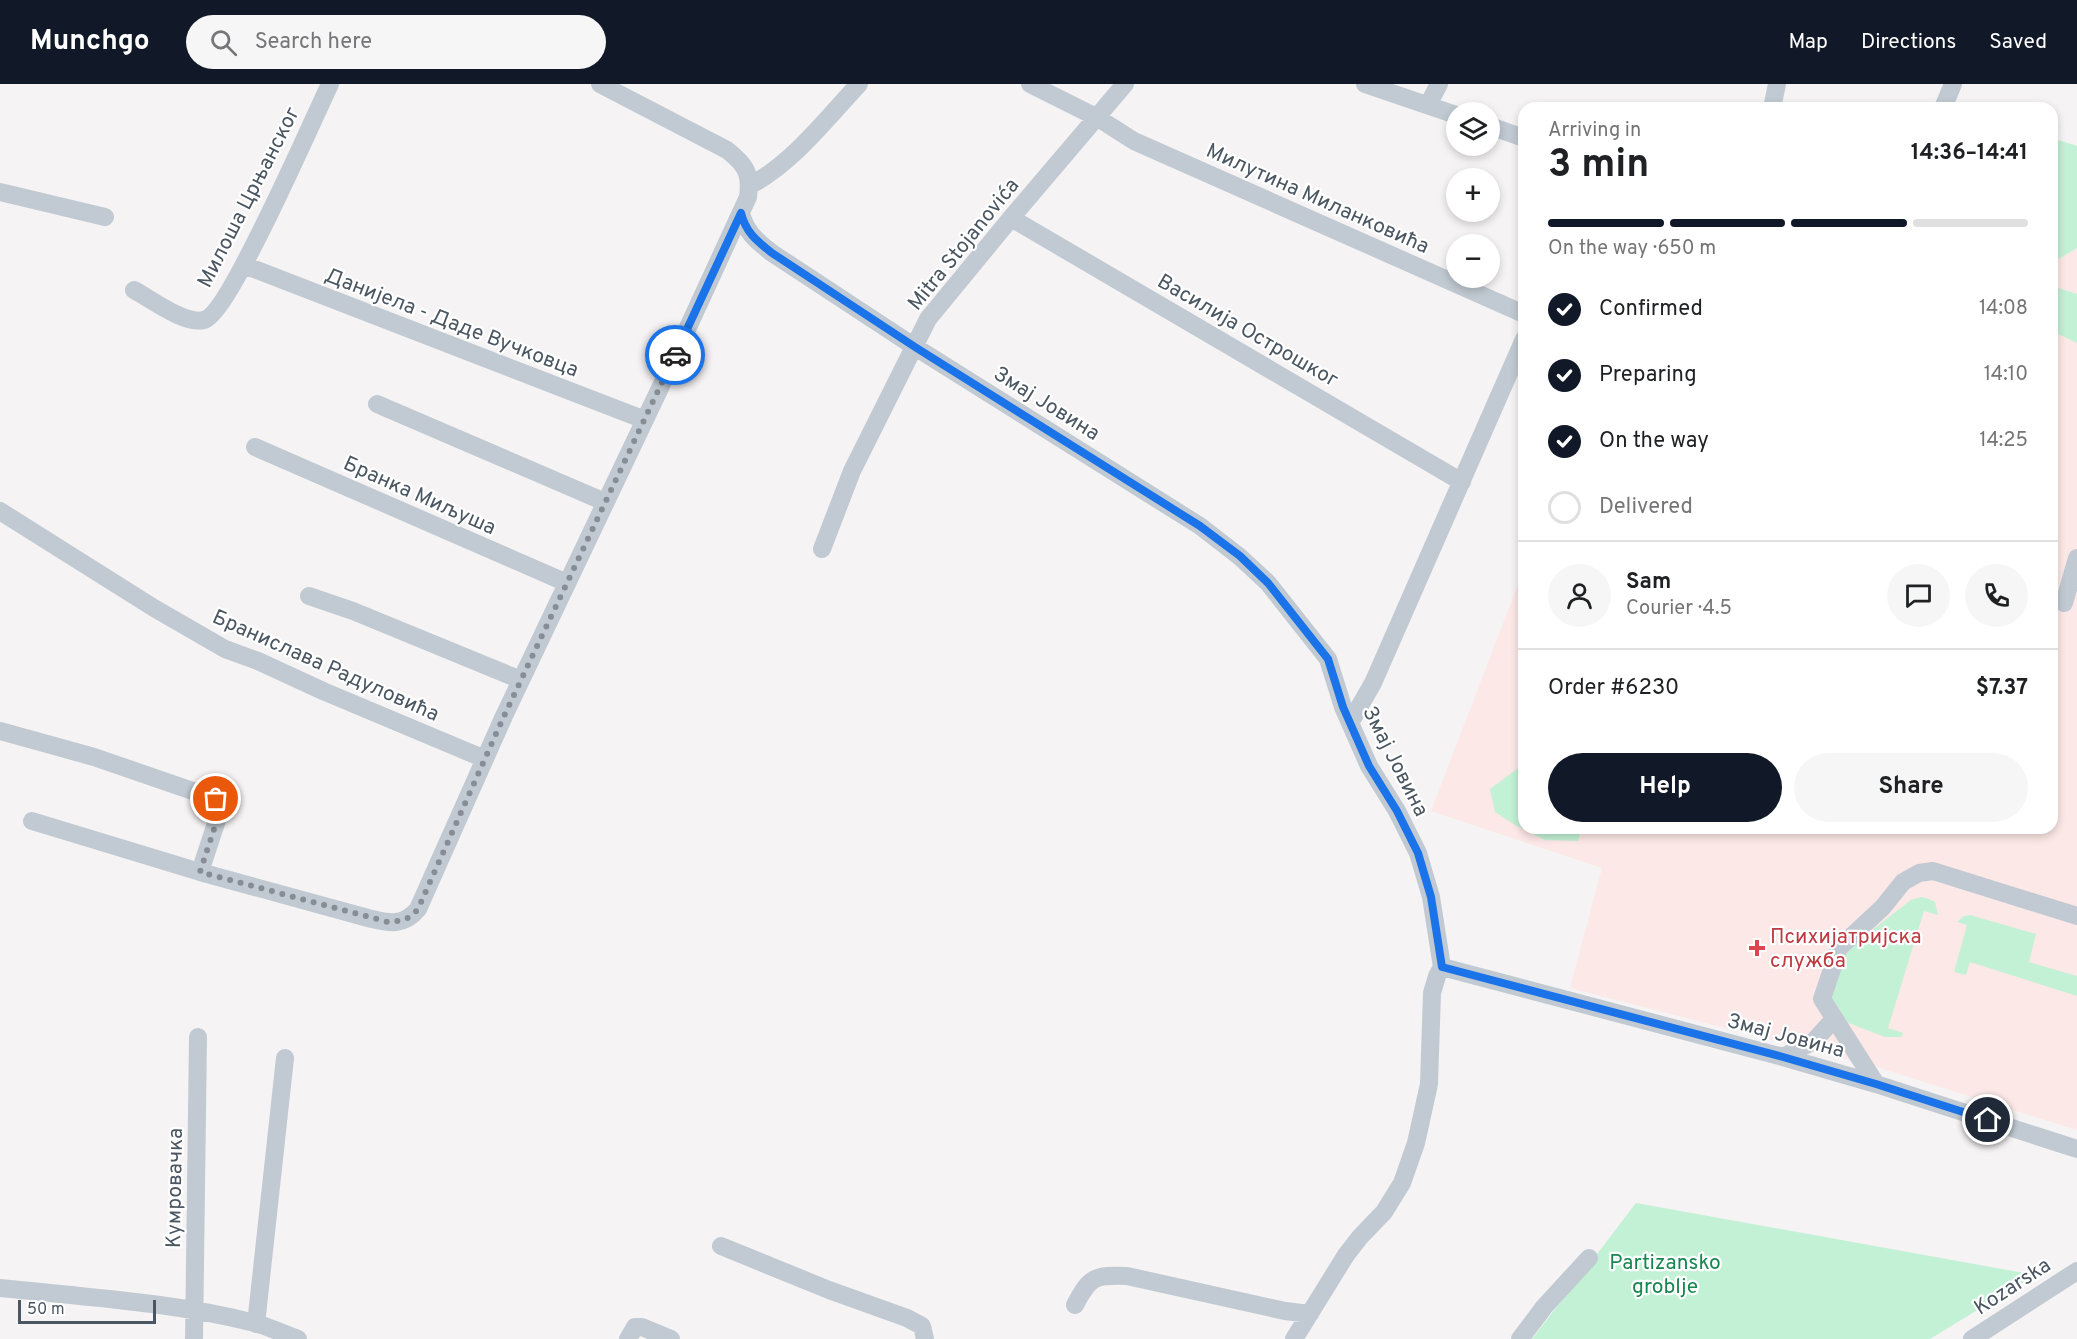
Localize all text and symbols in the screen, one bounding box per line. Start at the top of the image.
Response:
search box [186,15,606,69]
text: Munchgo [30,24,150,60]
icon: search [207,26,240,59]
text: Search here [255,29,372,56]
text: Map [1788,29,1828,56]
text: Directions [1861,29,1956,56]
text: Saved [1989,29,2047,56]
map controls [1446,102,1500,288]
button: layers [1446,102,1500,156]
street label: Милоша Црњанског [192,103,307,293]
text: Arriving in [1548,118,1641,144]
street label: Милутина Миланковића [1202,138,1433,261]
text: 14:36–14:41 [1911,140,2028,167]
text: 3 min [1548,142,1649,191]
button: + [1446,168,1500,222]
street label: Mitra Stojanovića [902,173,1026,317]
button: − [1446,234,1500,288]
text: On the way · 650 m [1548,236,1716,262]
street label: Данијела - Даде Вучковца [321,262,582,384]
street label: Василија Острошког [1152,268,1343,394]
icon: check [1548,293,1581,326]
text: Confirmed [1599,296,1703,323]
text: 14:08 [1979,296,2028,322]
courier [645,325,705,385]
icon: car [659,339,692,372]
icon: check [1548,359,1581,392]
street label: Змај Јовина [988,361,1104,448]
text: Preparing [1599,362,1697,389]
text: 14:10 [1984,362,2028,388]
icon: check [1548,425,1581,458]
text: On the way [1599,428,1709,455]
text: 14:25 [1979,428,2028,454]
street label: Бранка Миљуша [339,451,500,542]
text: Delivered [1599,494,1693,521]
button: person [1548,564,1611,627]
button: chat [1887,564,1950,627]
button: phone [1965,564,2028,627]
text: Sam [1626,569,1671,596]
text: Courier · 4.5 [1626,596,1732,622]
street label: Бранислава Радуловића [208,604,443,729]
text: Order #6230 [1548,675,1679,702]
text: $7.37 [1976,675,2028,702]
street label: Змај Јовина [1355,702,1434,821]
button: Help [1548,753,1782,822]
button: Share [1794,753,2028,822]
pin [190,773,241,824]
icon: bag [199,782,232,815]
place label: Психијатријска служба [1770,924,1922,975]
marker: Психијатријска служба [1748,939,1766,957]
street label: Змај Јовина [1724,1008,1847,1065]
pin [1962,1094,2013,1145]
icon: home [1971,1103,2004,1136]
street label: Кумровачка [161,1128,190,1249]
park label: Partizansko groblje [1609,1250,1721,1301]
street label: Kozarska [1969,1252,2056,1322]
scale bar [18,1297,156,1324]
text: 50 m [27,1300,65,1320]

